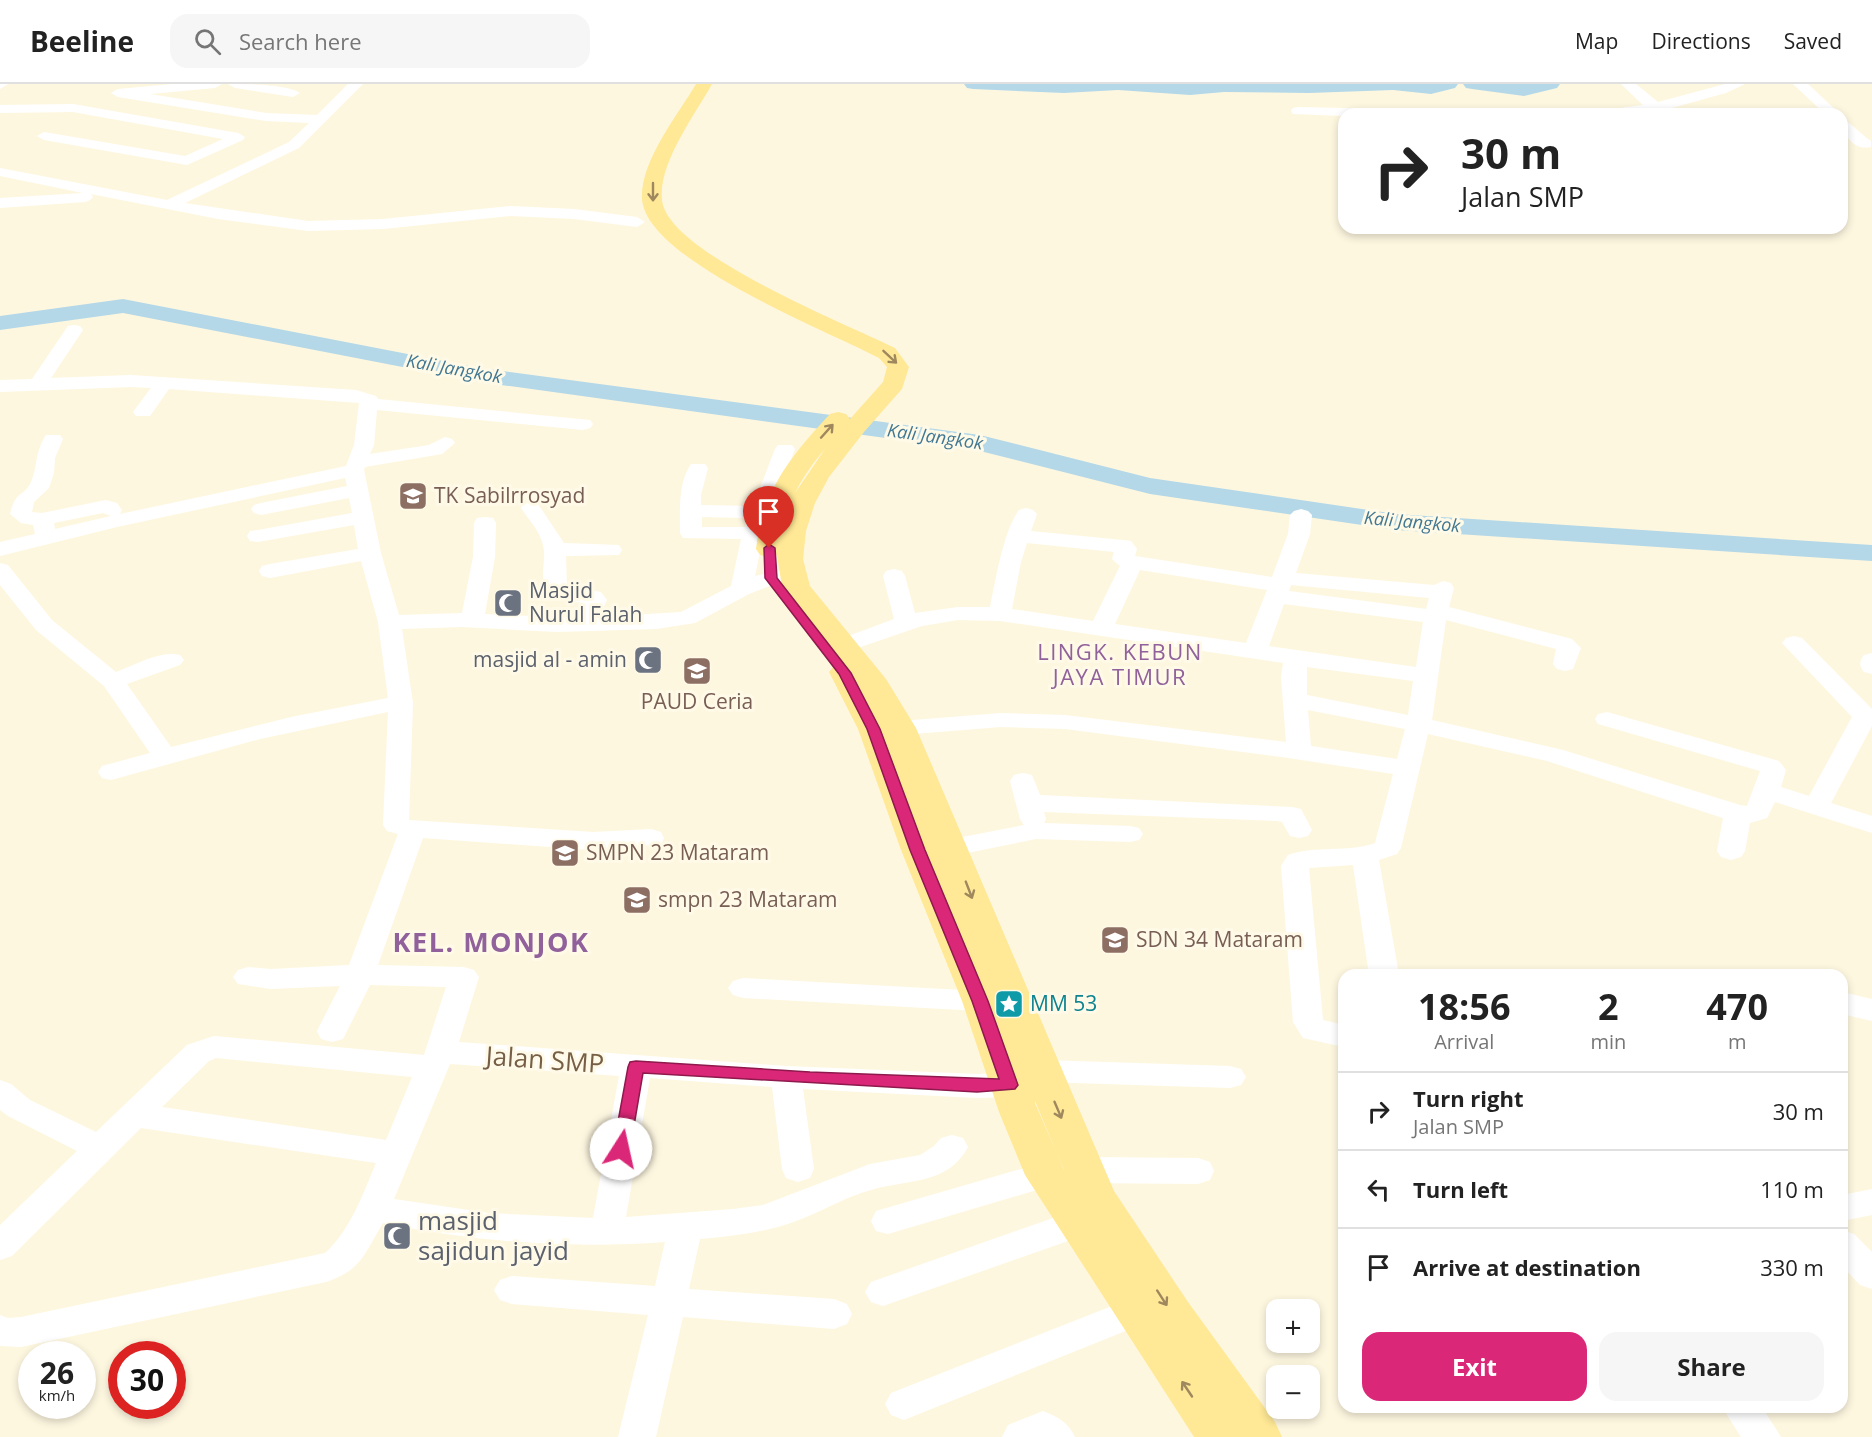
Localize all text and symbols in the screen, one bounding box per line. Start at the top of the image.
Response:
search box [170,14,590,68]
text: Beeline [30,22,134,60]
icon: search [191,25,224,58]
text: Search here [239,26,362,56]
text: Map [1575,27,1618,55]
text: Directions [1651,27,1751,55]
text: Saved [1784,27,1842,55]
text: 30 m [1461,124,1561,181]
icon: right [1362,132,1440,210]
text: Jalan SMP [1461,178,1584,215]
one-way arrow [647,182,659,202]
water label: Kali Jangkok [405,348,505,388]
one-way arrow [882,350,897,364]
water label: Kali Jangkok [886,417,986,455]
one-way arrow [820,424,834,439]
school or university icon: TK Sabilrrosyad [397,480,429,512]
place label: TK Sabilrrosyad [434,481,585,509]
pin [743,486,794,548]
icon: arrive [752,495,785,528]
water label: Kali Jangkok [1363,505,1462,537]
place label: Masjid Nurul Falah [529,576,642,628]
mosque icon: Masjid Nurul Falah [492,587,524,619]
district label: LINGK. KEBUN JAYA TIMUR [1037,636,1203,691]
mosque icon: masjid al - amin [632,644,664,676]
place label: masjid al - amin [473,645,627,673]
school or university icon: PAUD Ceria [681,655,713,687]
place label: PAUD Ceria [641,687,753,715]
school or university icon: SMPN 23 Mataram [549,837,581,869]
place label: SMPN 23 Mataram [586,838,769,866]
one-way arrow [964,880,975,899]
school or university icon: smpn 23 Mataram [621,884,653,916]
place label: smpn 23 Mataram [658,885,838,913]
district label: KEL. MONJOK [393,923,589,960]
school or university icon: SDN 34 Mataram [1099,924,1131,956]
place label: SDN 34 Mataram [1136,925,1303,953]
text: 18:56 [1418,982,1511,1031]
text: 2 [1598,982,1619,1031]
text: 470 [1706,982,1768,1031]
place icon: MM 53 [993,988,1025,1020]
place label: MM 53 [1030,989,1097,1017]
text: Arrival [1434,1028,1494,1055]
text: min [1590,1028,1626,1055]
text: m [1728,1028,1746,1055]
street label: Jalan SMP [482,1037,605,1081]
text: Turn right [1413,1083,1524,1113]
icon: right [1362,1095,1395,1128]
text: 30 m [1773,1096,1824,1126]
one-way arrow [1053,1100,1064,1118]
text: Jalan SMP [1413,1113,1504,1140]
position arrow [589,1117,653,1181]
icon: left [1362,1173,1395,1206]
text: Turn left [1413,1174,1508,1204]
text: 110 m [1760,1174,1824,1204]
place label: masjid sajidun jayid [418,1202,569,1268]
mosque icon: masjid sajidun jayid [381,1220,413,1252]
icon: arrive [1362,1251,1395,1284]
text: Arrive at destination [1413,1252,1641,1282]
text: 330 m [1760,1252,1824,1282]
one-way arrow [1156,1289,1168,1306]
map controls [1266,1299,1320,1419]
button: + [1266,1299,1320,1353]
button: Exit [1362,1332,1587,1401]
button: Share [1599,1332,1824,1401]
speed limit sign: 30 [108,1341,186,1419]
text: 26 [40,1352,74,1393]
button: − [1266,1365,1320,1419]
one-way arrow [1181,1381,1193,1397]
text: km/h [39,1385,75,1405]

